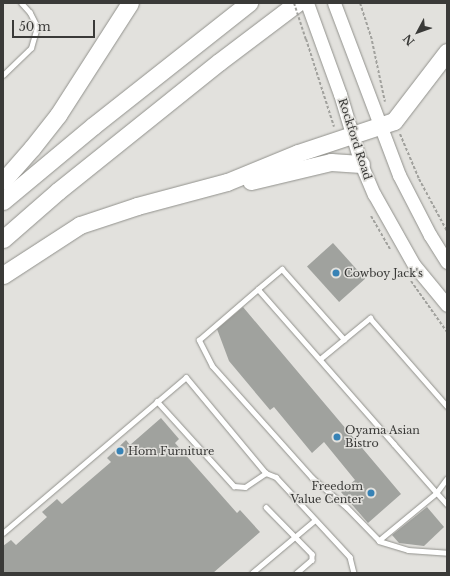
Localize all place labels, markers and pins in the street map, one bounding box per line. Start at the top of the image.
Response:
place label: Cowboy Jack's [344,266,423,280]
marker: Cowboy Jack's [331,268,341,278]
place label: Oyama Asian Bistro [345,424,420,450]
marker: Oyama Asian Bistro [332,432,342,442]
place label: Hom Furniture [128,444,214,458]
marker: Hom Furniture [115,446,125,456]
place label: Freedom Value Center [291,480,363,506]
marker: Freedom Value Center [366,488,376,498]

